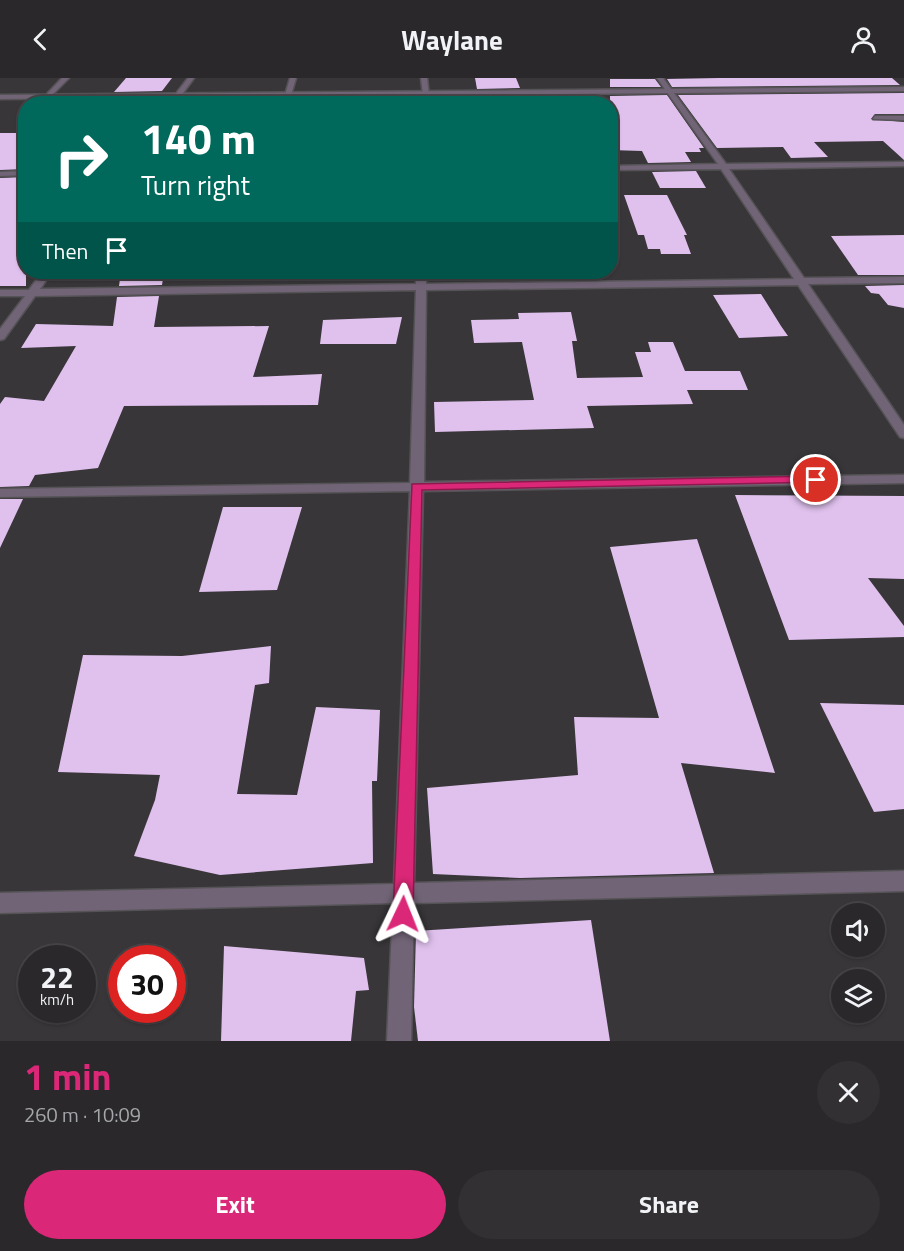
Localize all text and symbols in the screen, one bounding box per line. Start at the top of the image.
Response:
text: Waylane [401,19,503,60]
icon: back [24,23,57,56]
icon: person [847,23,880,56]
text: 140 m [141,106,256,170]
icon: right [42,120,120,198]
text: Turn right [141,164,250,205]
text: Then [42,234,88,268]
icon: arrive [100,234,133,267]
pin [790,454,841,505]
icon: arrive [799,463,832,496]
position arrow [371,882,435,946]
map controls [831,903,885,1023]
button: sound [831,903,885,957]
speed limit sign: 30 [108,945,186,1023]
text: 22 [40,954,74,1000]
button: layers [831,969,885,1023]
text: km/h [40,988,74,1011]
text: 1 min [24,1049,111,1104]
button: close [817,1061,880,1124]
text: 260 m · 10:09 [24,1099,141,1130]
button: Exit [24,1170,446,1239]
button: Share [458,1170,880,1239]

